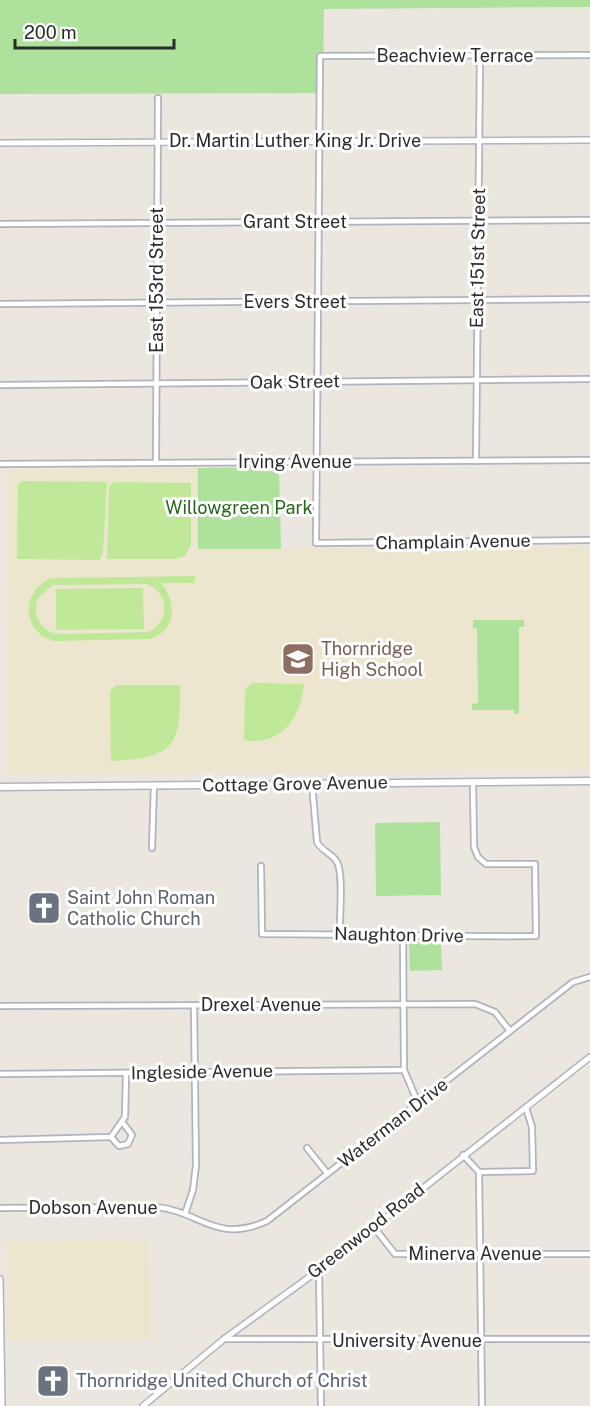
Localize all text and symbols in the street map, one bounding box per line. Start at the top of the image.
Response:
scale bar [15,12,174,50]
text: 200 m [24,22,77,43]
street label: Beachview Terrace [376,45,534,66]
street label: Dr. Martin Luther King Jr. Drive [169,130,421,151]
street label: East 151st Street [466,188,489,328]
street label: East 153rd Street [146,207,167,353]
street label: Grant Street [243,211,347,232]
street label: Evers Street [244,291,346,312]
street label: Oak Street [250,370,340,393]
street label: Irving Avenue [238,451,352,472]
park label: Willowgreen Park [165,497,313,518]
street label: Champlain Avenue [375,530,531,553]
place label: Thornridge High School [321,638,423,680]
school or university icon: Thornridge High School [280,641,316,677]
street label: Cottage Grove Avenue [202,771,388,796]
place label: Saint John Roman Catholic Church [67,887,215,929]
church icon: Saint John Roman Catholic Church [26,890,62,926]
street label: Naughton Drive [334,923,464,946]
street label: Drexel Avenue [201,994,321,1015]
street label: Ingleside Avenue [131,1060,273,1083]
street label: Waterman Drive [334,1073,452,1172]
street label: Greenwood Road [303,1178,428,1283]
street label: Dobson Avenue [28,1197,158,1218]
street label: Minerva Avenue [408,1243,542,1264]
street label: University Avenue [332,1330,482,1351]
church icon: Thornridge United Church of Christ [35,1363,71,1399]
place label: Thornridge United Church of Christ [76,1370,368,1391]

